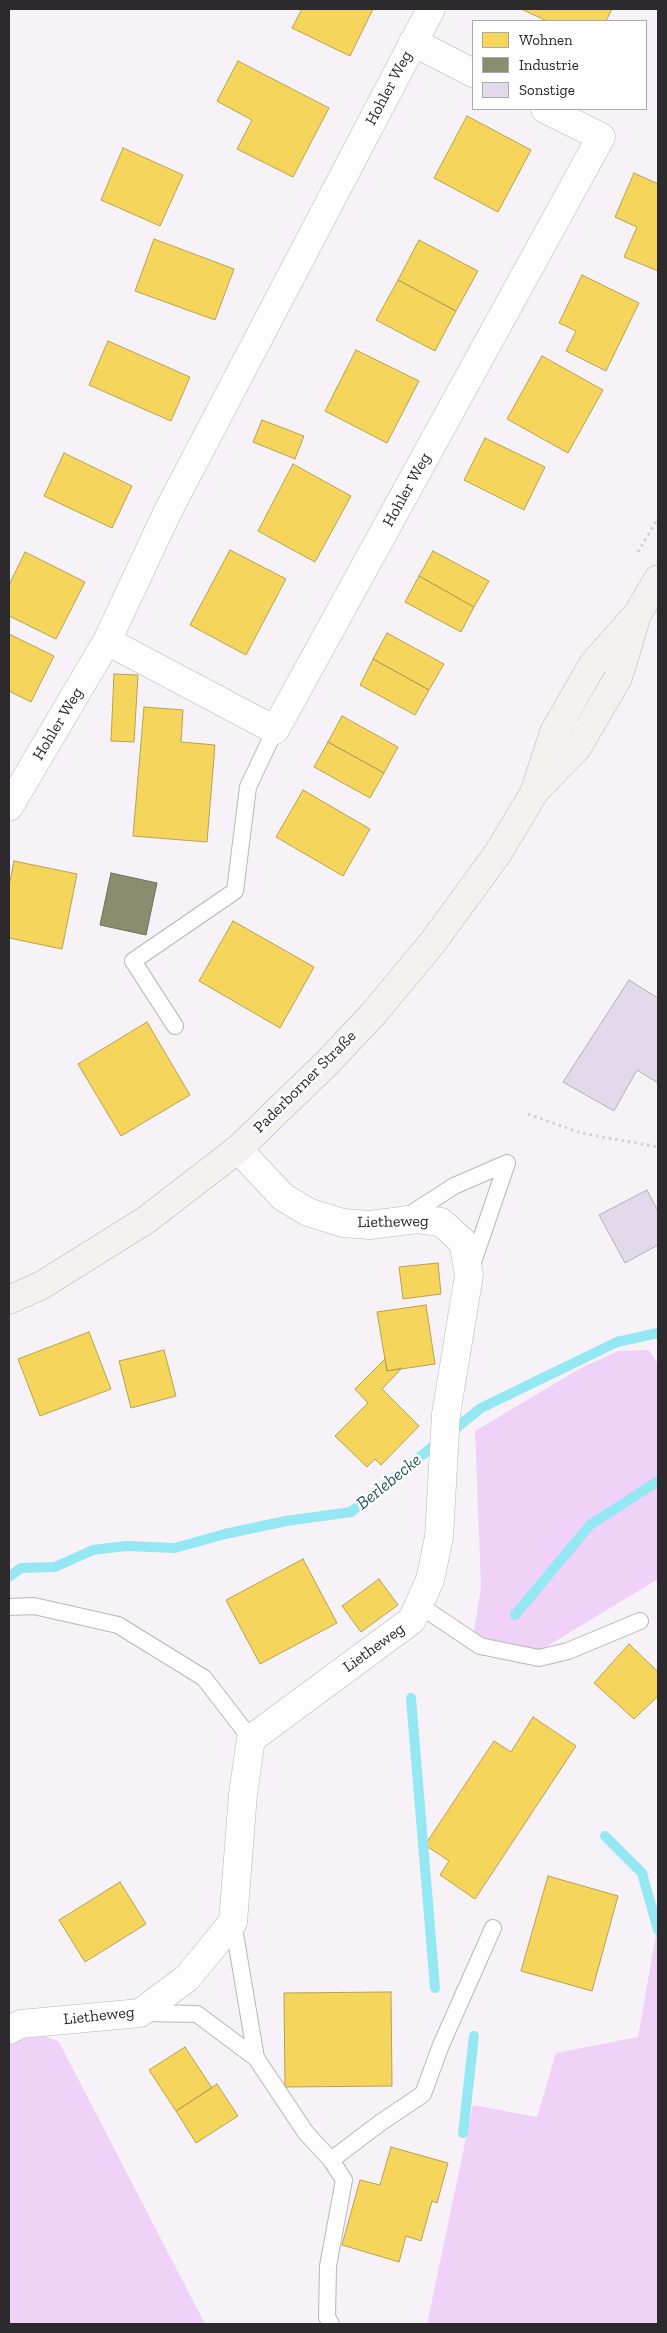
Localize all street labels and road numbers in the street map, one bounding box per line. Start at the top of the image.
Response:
street label: Hohler Weg [361,48,417,128]
street label: Hohler Weg [379,450,435,530]
street label: Hohler Weg [29,684,87,764]
street label: Paderborner Straße [250,1027,360,1137]
street label: Lietheweg [357,1212,429,1232]
street label: Lietheweg [339,1619,409,1677]
street label: Lietheweg [63,2003,135,2029]

